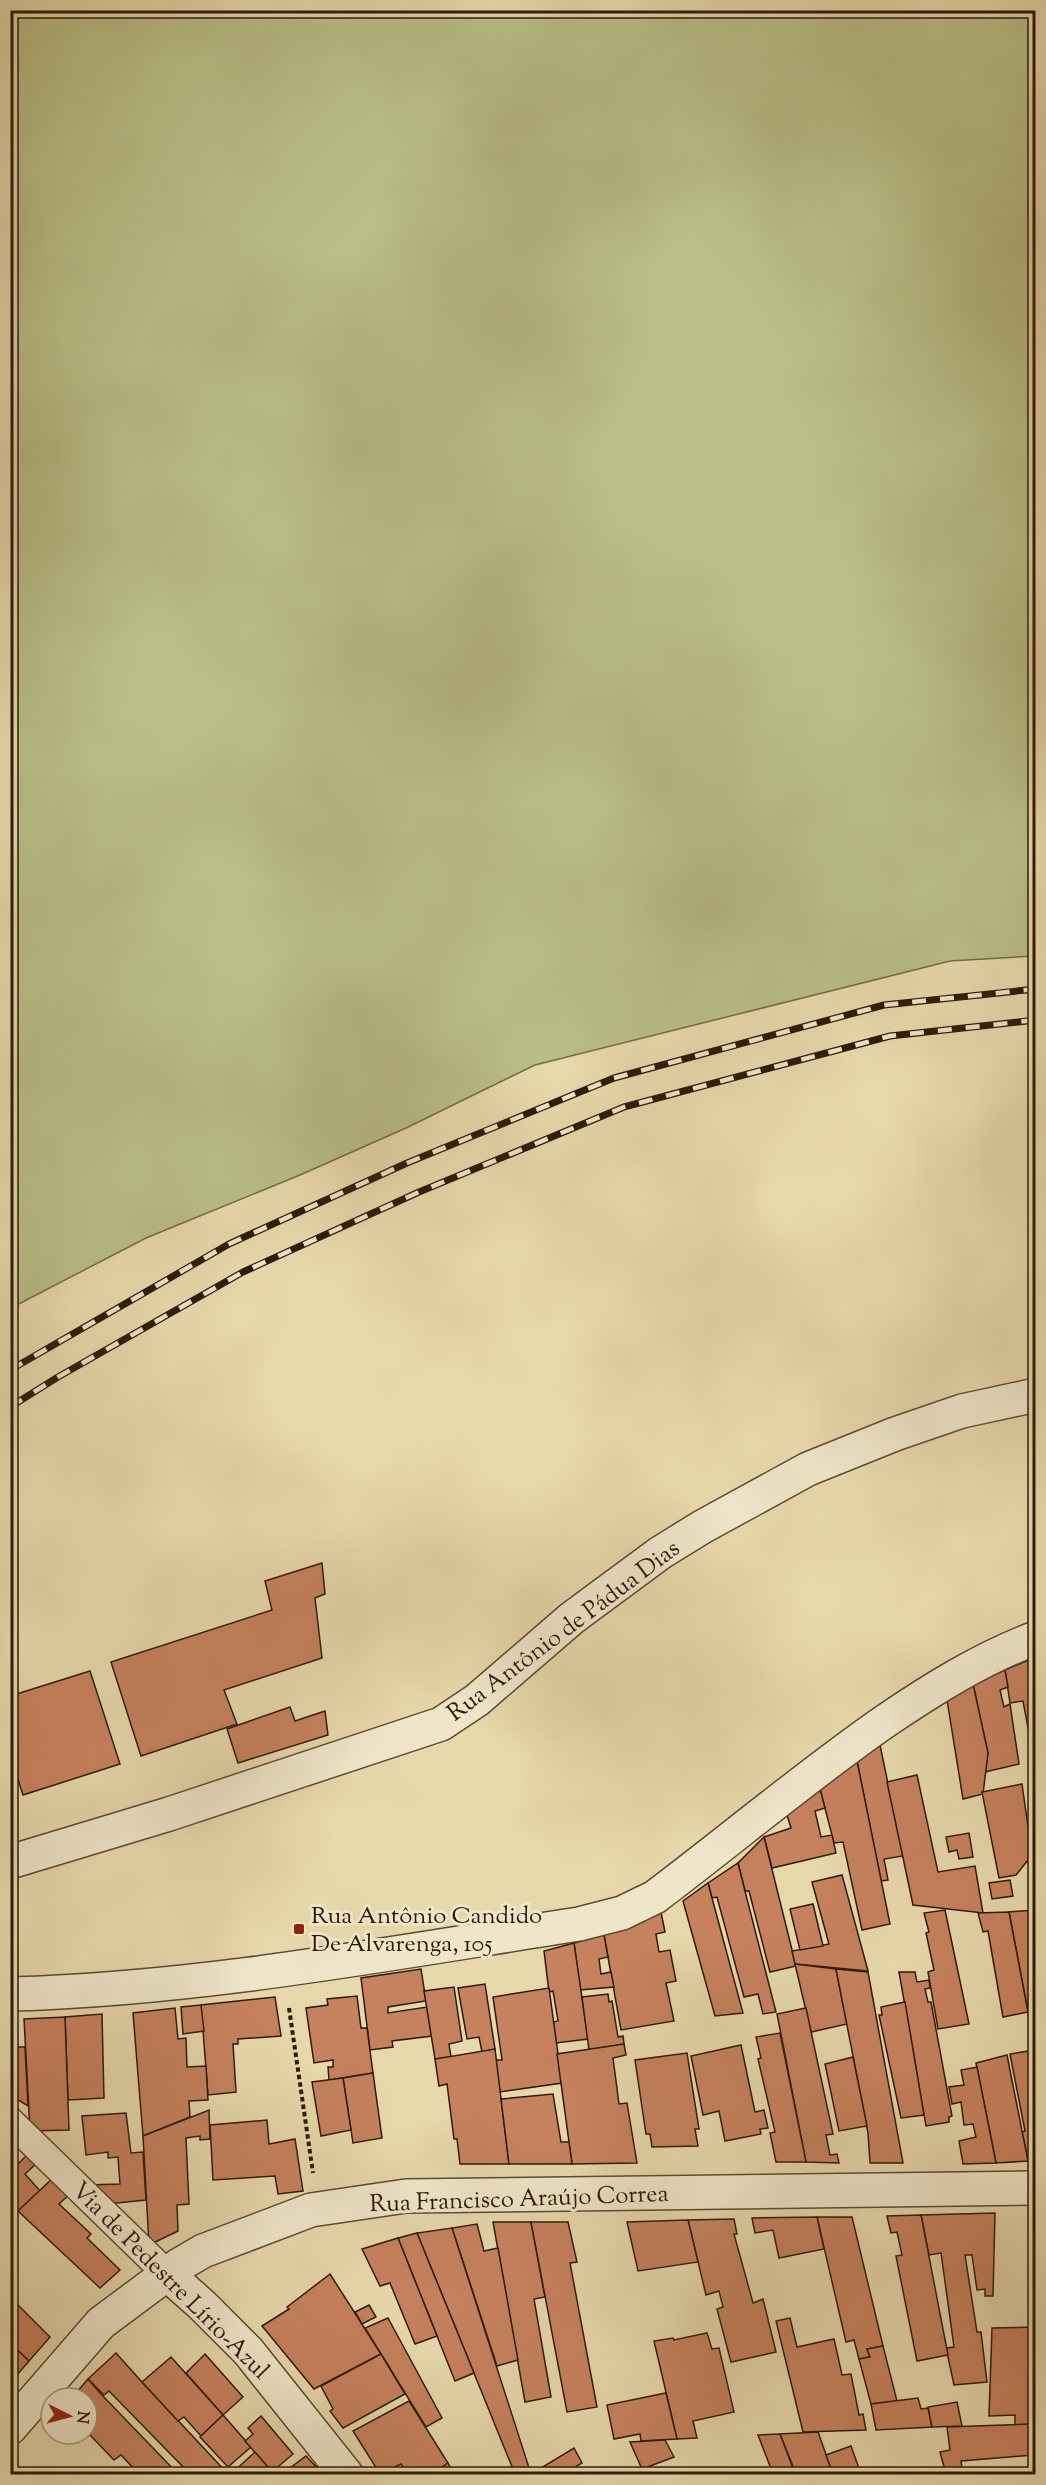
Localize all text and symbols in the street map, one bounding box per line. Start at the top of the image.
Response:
street label: Rua Antônio de Pádua Dias [441,1533,688,1731]
place label: Rua Antônio Candido De Alvarenga, 105 [311,1900,542,1962]
marker: Rua Antônio Candido De Alvarenga, 105 [292,1922,306,1936]
street label: Via de Pedestre Lírio-Azul [63,2175,276,2388]
street label: Rua Francisco Araújo Correa [369,2178,669,2222]
north arrow [39,2386,99,2446]
text: N [69,2410,94,2425]

